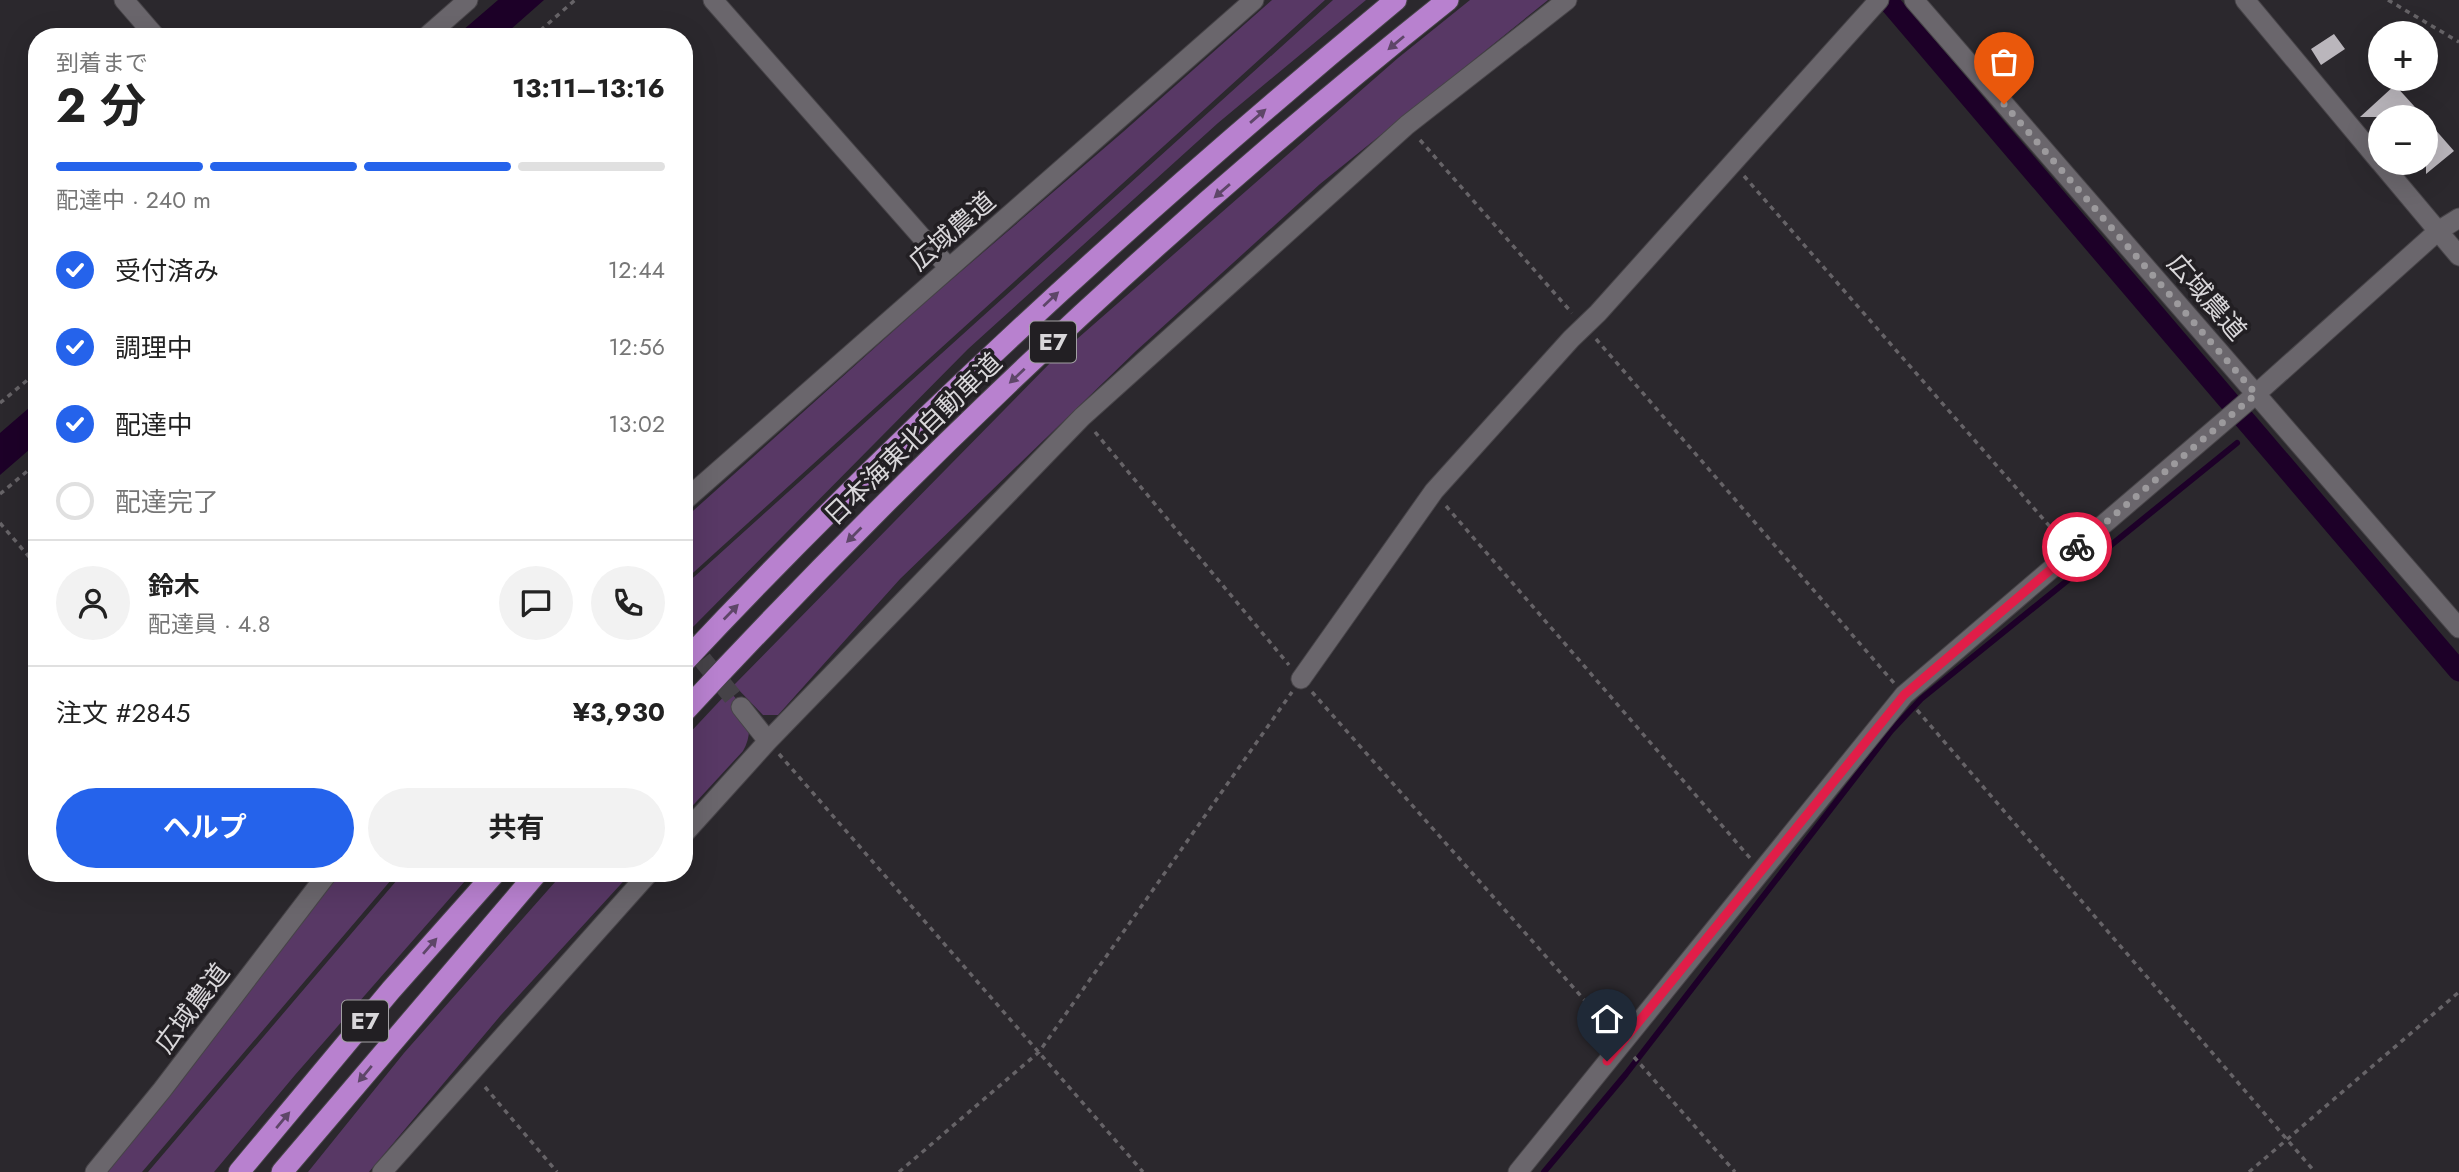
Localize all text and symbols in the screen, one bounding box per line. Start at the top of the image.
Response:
map controls [2368,21,2438,175]
button: + [2368,21,2438,91]
pin [1974,32,2034,104]
one-way arrow [1387,36,1405,51]
icon: bag [1985,43,2023,81]
text: 到着まで [56,46,148,80]
text: 13:11–13:16 [512,69,665,107]
text: 2 分 [56,73,146,139]
button: − [2368,105,2438,175]
one-way arrow [1249,108,1267,124]
text: 配達中 · 240 m [56,183,211,217]
street label: 広域農道 [900,183,1004,279]
one-way arrow [1213,183,1231,199]
street label: 広域農道 [2159,245,2255,349]
icon: check [56,251,94,289]
text: 受付済み [115,252,219,290]
text: 12:44 [608,253,665,287]
one-way arrow [1042,291,1059,307]
road number: E7 [1030,321,1076,362]
icon: check [56,328,94,366]
text: 調理中 [115,329,193,367]
text: 12:56 [608,330,665,364]
street label: 日本海東北自動車道 [816,344,1010,534]
one-way arrow [1009,367,1026,383]
icon: check [56,405,94,443]
text: 配達中 [115,406,193,444]
text: 13:02 [608,407,665,441]
text: 配達完了 [115,483,219,521]
courier [2042,512,2112,582]
one-way arrow [846,526,863,542]
icon: bike [2058,528,2096,566]
button: person [56,566,130,640]
button: chat [499,566,573,640]
button: phone [591,566,665,640]
text: 鈴木 [148,567,200,605]
one-way arrow [723,604,740,621]
text: 配達員 · 4.8 [148,607,271,641]
text: ¥3,930 [573,693,665,731]
text: 注文 #2845 [56,694,190,732]
button: ヘルプ [56,788,354,868]
button: 共有 [368,788,665,868]
one-way arrow [422,938,437,955]
street label: 広域農道 [146,955,238,1061]
pin [1577,989,1637,1061]
icon: home [1588,1000,1626,1038]
road number: E7 [342,1001,388,1042]
one-way arrow [357,1065,373,1083]
one-way arrow [275,1111,290,1128]

